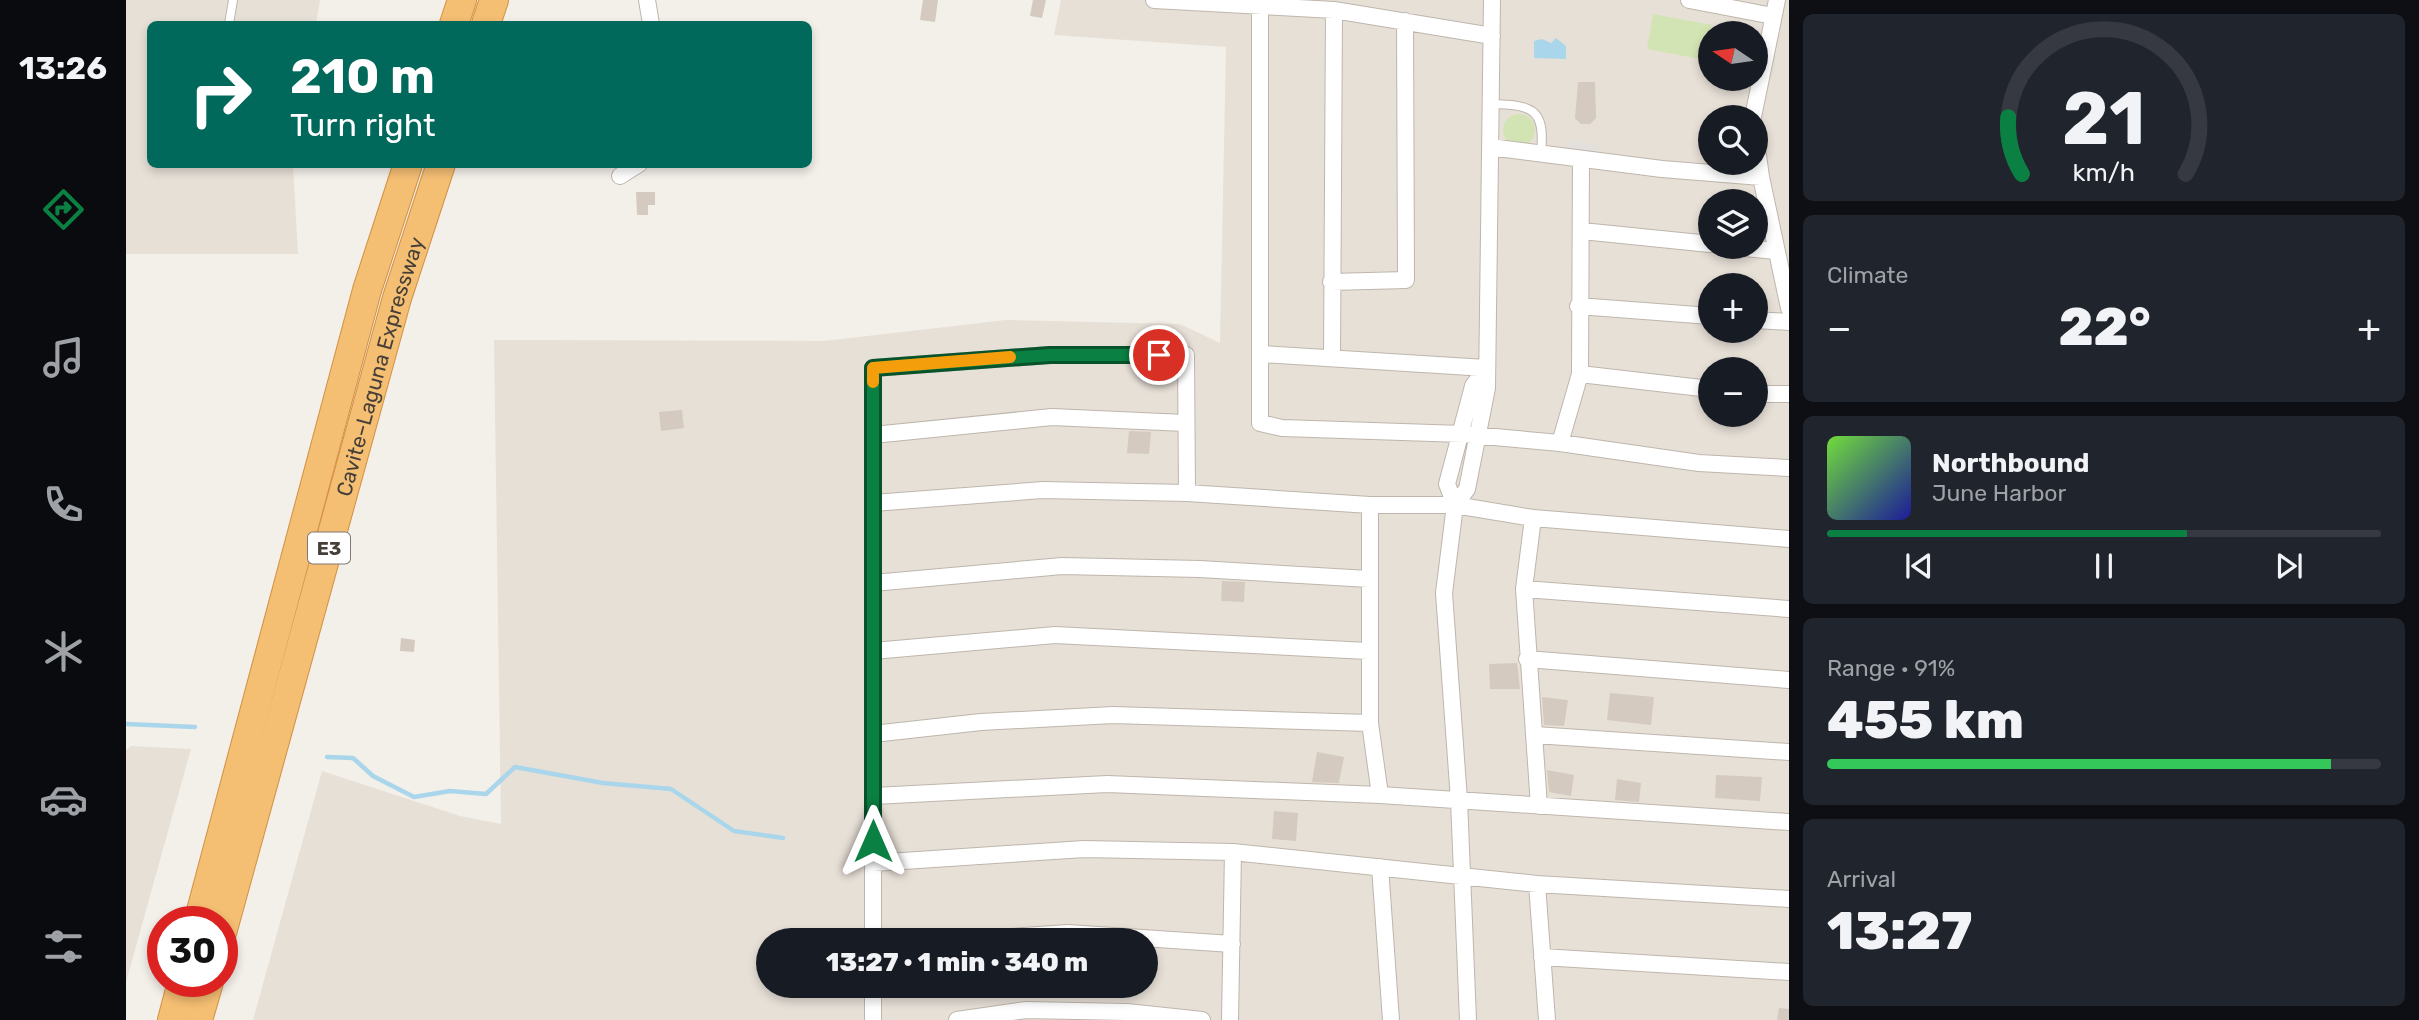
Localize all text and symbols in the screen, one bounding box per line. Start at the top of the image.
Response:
north arrow [1698,21,1768,91]
map controls [1698,21,1768,427]
text: 210 m [290,47,435,105]
text: 13:26 [19,49,107,87]
icon: right [175,49,266,140]
text: 21 [2062,76,2146,162]
button: search [1698,105,1768,175]
text: Turn right [290,106,435,144]
text: km/h [2073,157,2135,186]
icon: directions [39,185,88,234]
button: layers [1698,189,1768,259]
street label: Cavite–Laguna Expressway [330,233,429,499]
text: Climate [1827,261,1908,289]
button: + [1698,273,1768,343]
text: 22° [2058,296,2151,358]
text: − [1827,305,1852,351]
text: + [2357,305,2381,351]
pin [1129,325,1189,385]
icon: music [39,333,88,382]
icon: arrive [1140,336,1178,374]
button: − [1698,357,1768,427]
text: Northbound [1932,448,2090,479]
text: June Harbor [1932,479,2066,507]
icon: phone [39,480,88,529]
road number: E3 [308,533,350,564]
icon: previous [1900,547,1938,585]
icon: pause [2085,547,2123,585]
icon: next [2270,547,2308,585]
icon: climate [39,627,88,676]
text: Range · 91% [1827,654,1955,682]
text: 455 km [1827,689,2024,751]
icon: car [39,775,88,824]
position arrow [836,804,910,878]
text: Arrival [1827,865,1896,893]
text: 13:27 [1827,900,1972,962]
speed limit sign: 30 [147,906,238,997]
icon: filters [39,922,88,971]
text: 13:27 · 1 min · 340 m [826,947,1088,978]

